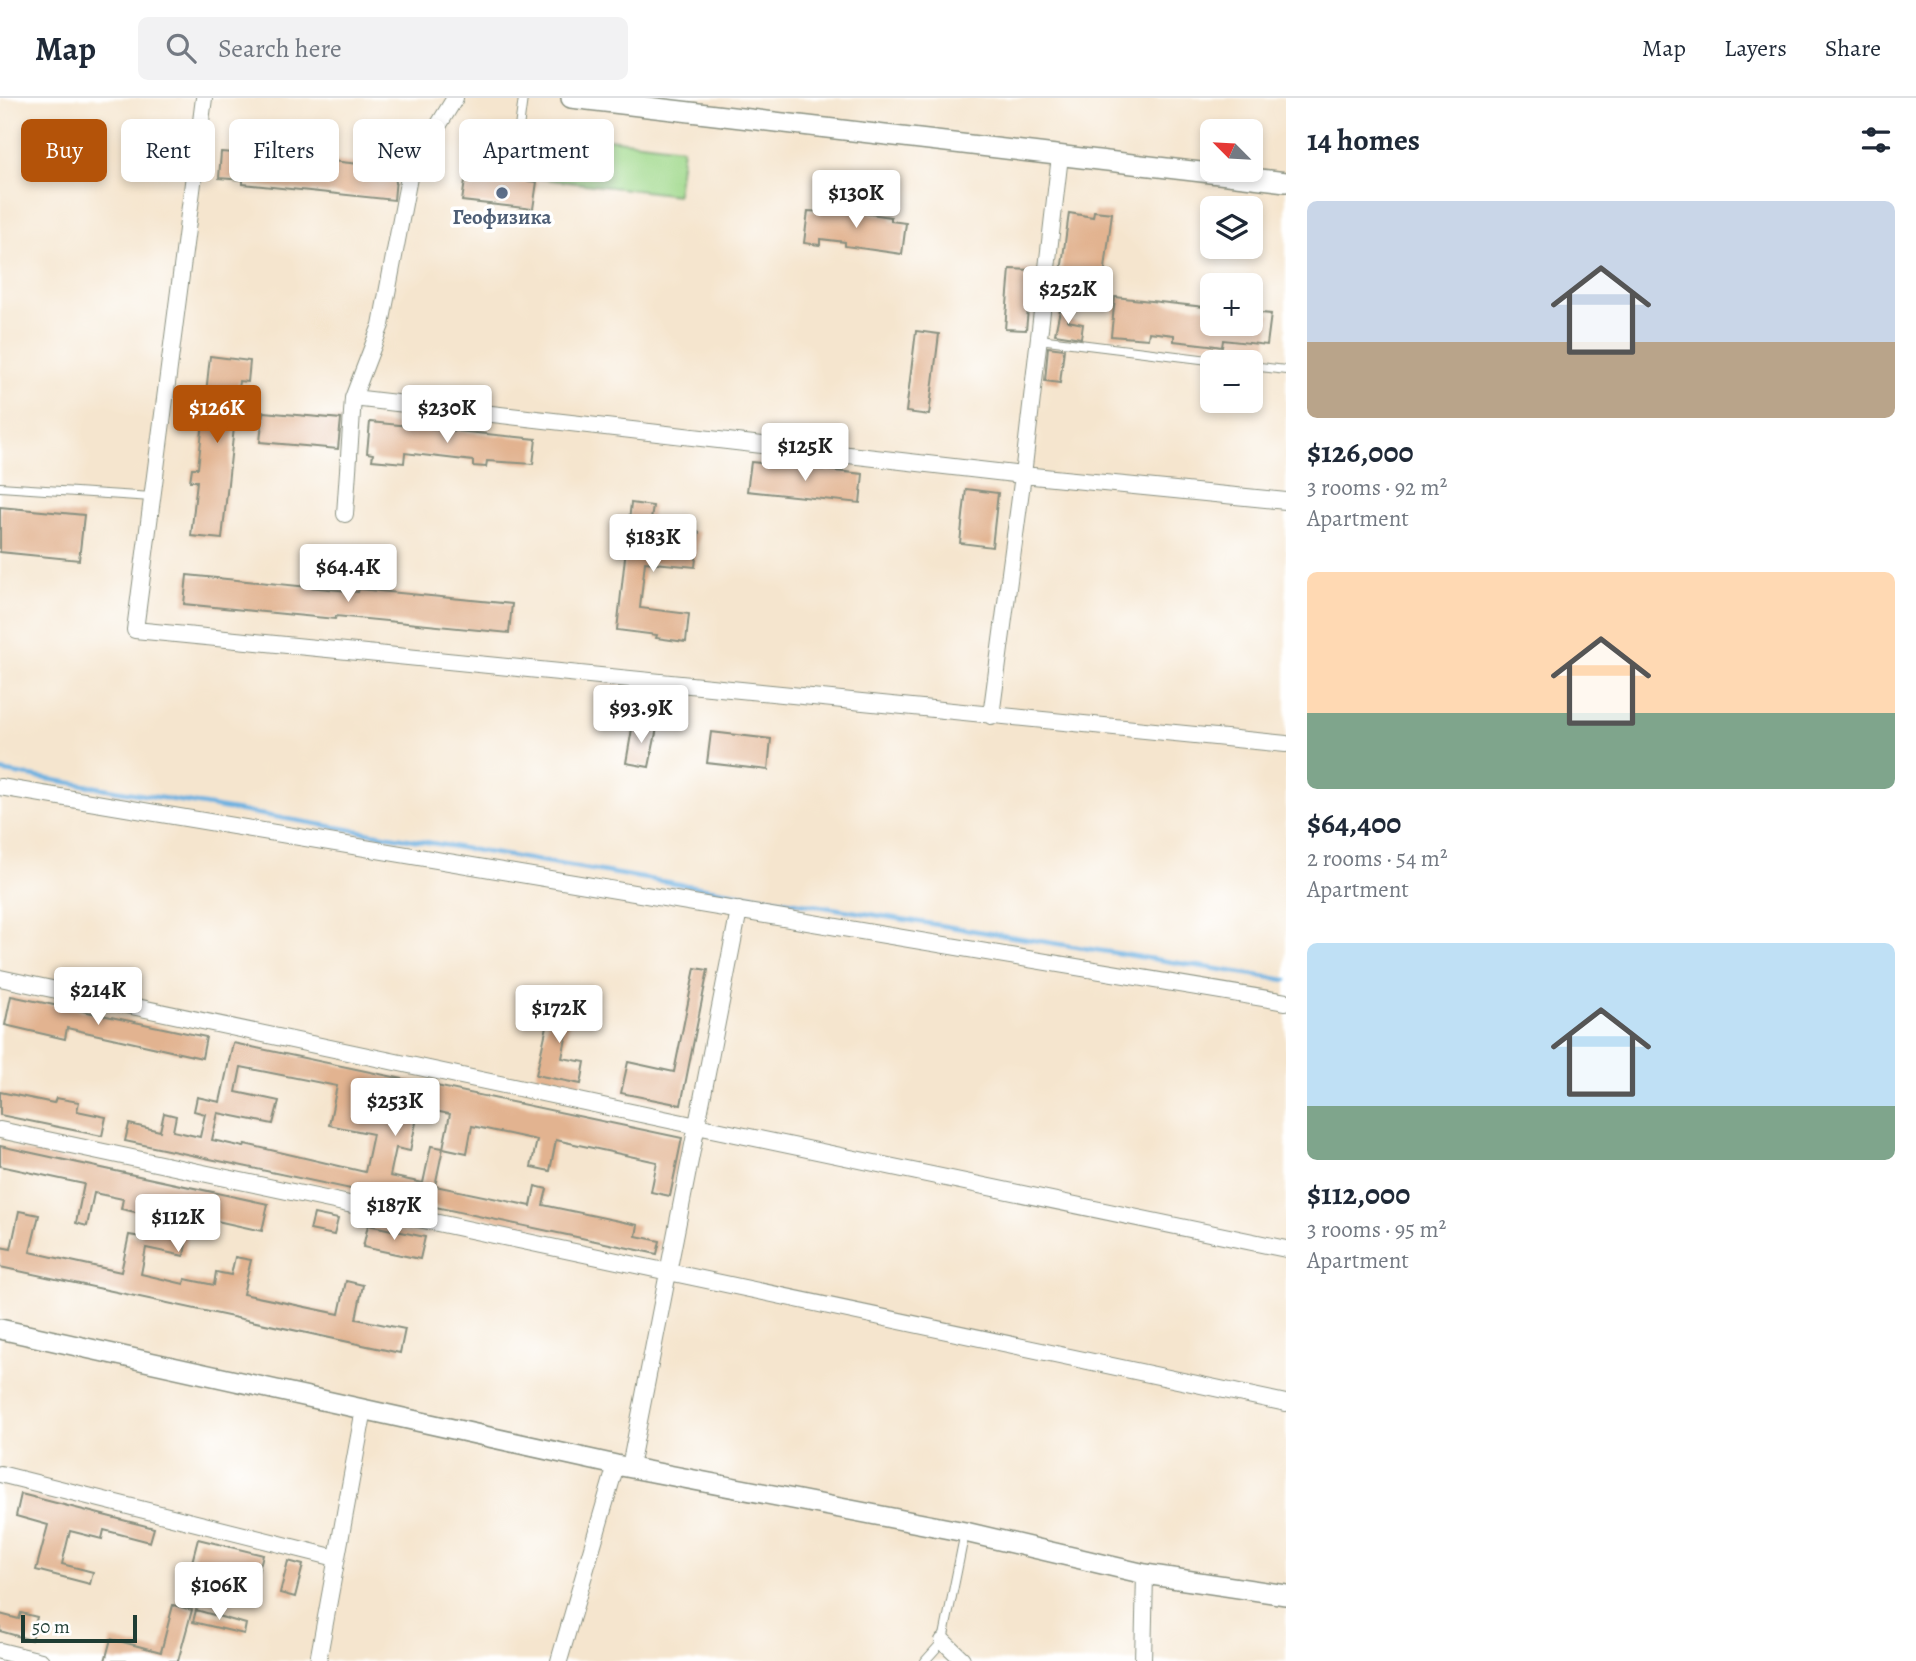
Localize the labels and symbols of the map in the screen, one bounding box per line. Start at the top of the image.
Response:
north arrow [1200,119,1264,182]
pin: $130K [807,170,905,230]
marker: Геофизика [494,185,510,201]
place label: Геофизика [453,203,551,231]
pin: $252K [1019,266,1117,326]
pin: $126K [168,386,266,445]
pin: $230K [398,386,496,445]
pin: $125K [756,424,854,483]
pin: $183K [604,514,702,574]
pin: $64.4K [291,545,405,604]
pin: $93.9K [584,686,698,745]
pin: $214K [49,968,147,1027]
pin: $172K [510,986,608,1045]
pin: $253K [346,1079,444,1138]
pin: $187K [345,1182,443,1242]
pin: $112K [129,1194,227,1254]
pin: $106K [170,1562,268,1622]
scale bar [21,1612,136,1644]

